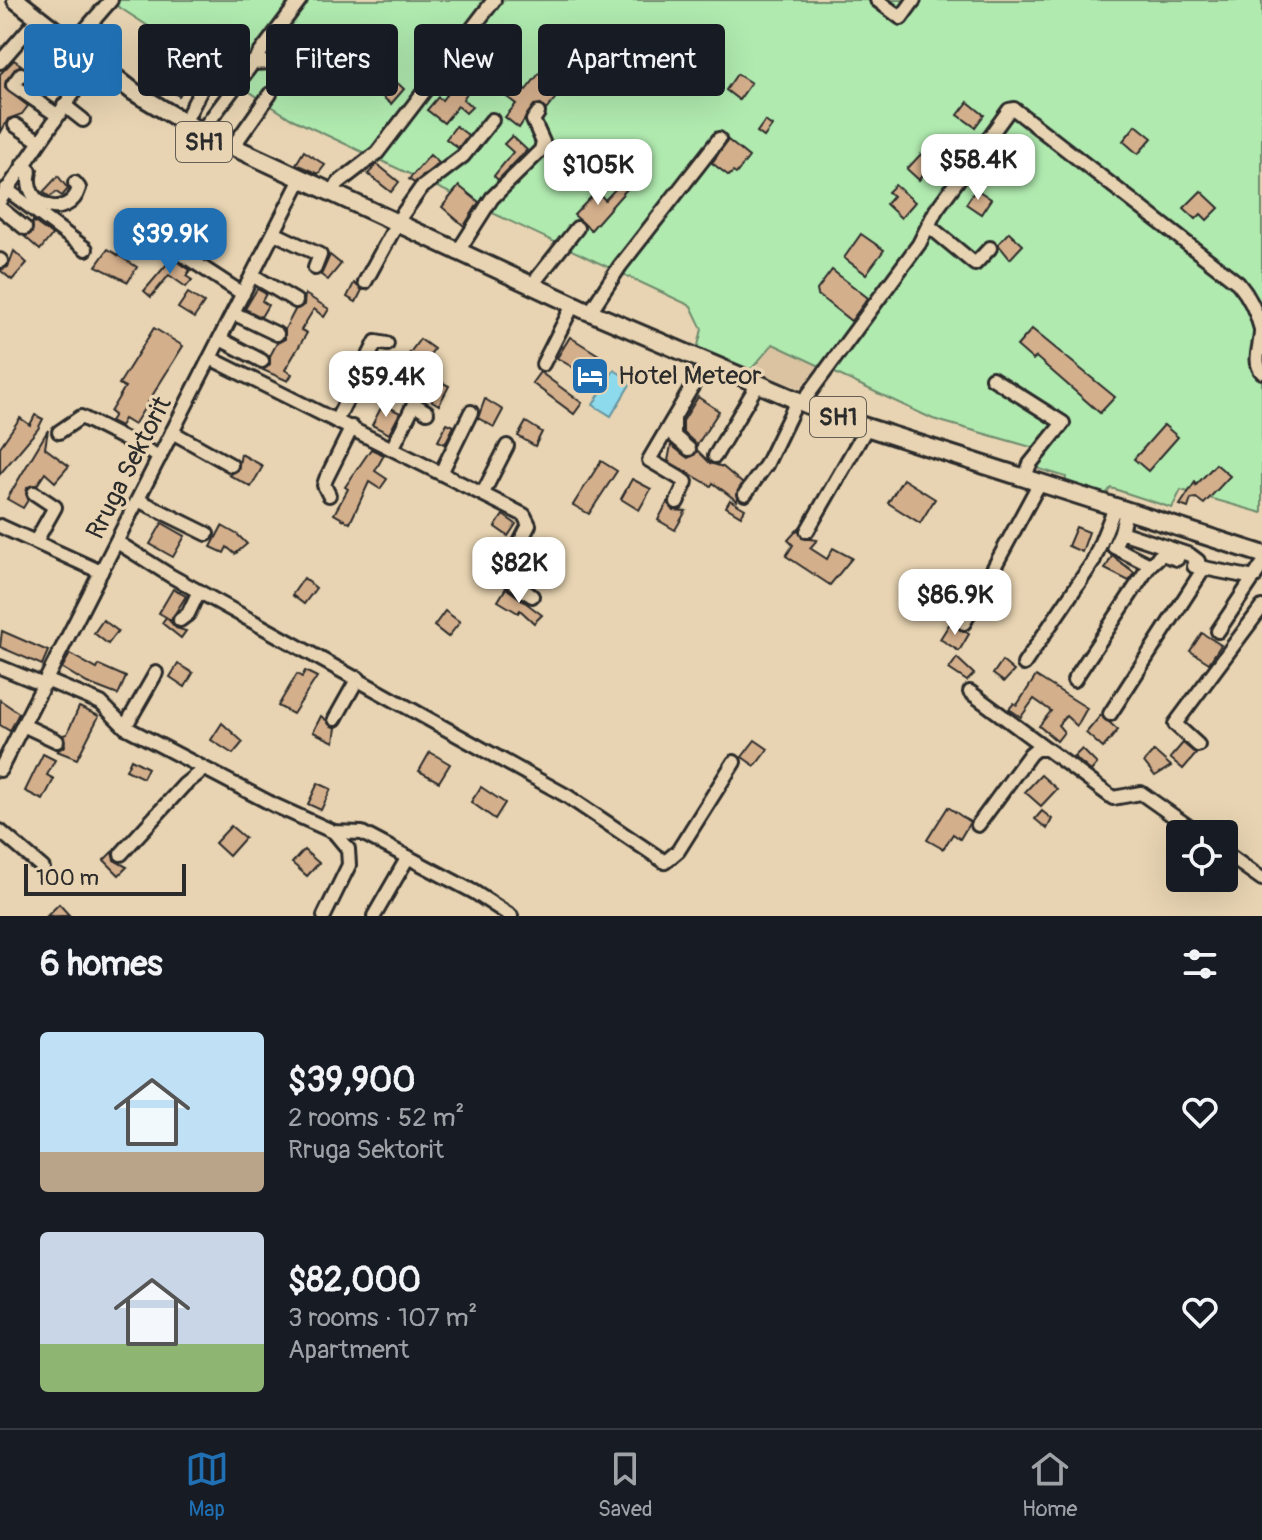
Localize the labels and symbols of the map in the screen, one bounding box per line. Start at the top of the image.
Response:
road number: SH1 [176,122,232,162]
pin: $58.4K [913,134,1043,202]
pin: $105K [542,139,654,207]
pin: $39.9K [105,208,235,276]
pin: $59.4K [321,351,451,419]
hotel icon: Hotel Meteor [569,355,611,397]
place label: Hotel Meteor [618,360,762,392]
street label: Rruga Sektorit [79,391,179,545]
road number: SH1 [810,397,866,437]
pin: $82K [472,537,566,605]
pin: $86.9K [890,569,1020,637]
scale bar [24,860,186,896]

